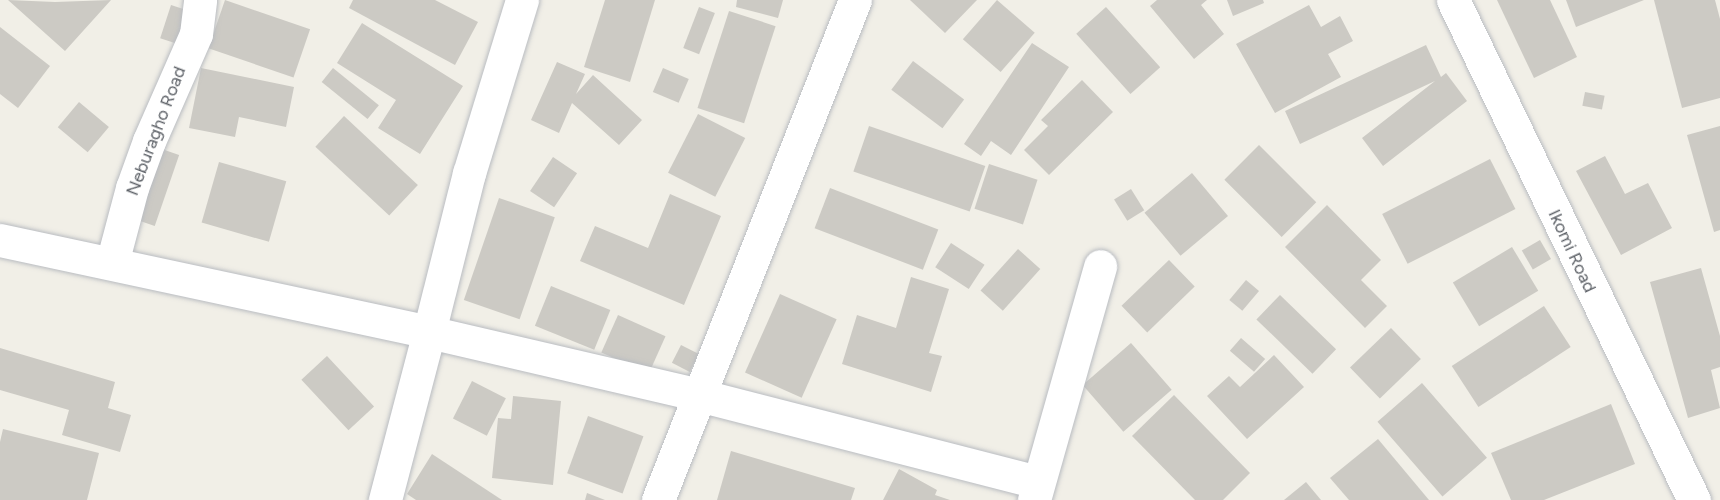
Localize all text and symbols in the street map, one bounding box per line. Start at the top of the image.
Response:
street label: Neburagho Road [121,63,191,199]
street label: Ikomi Road [1543,206,1601,296]

